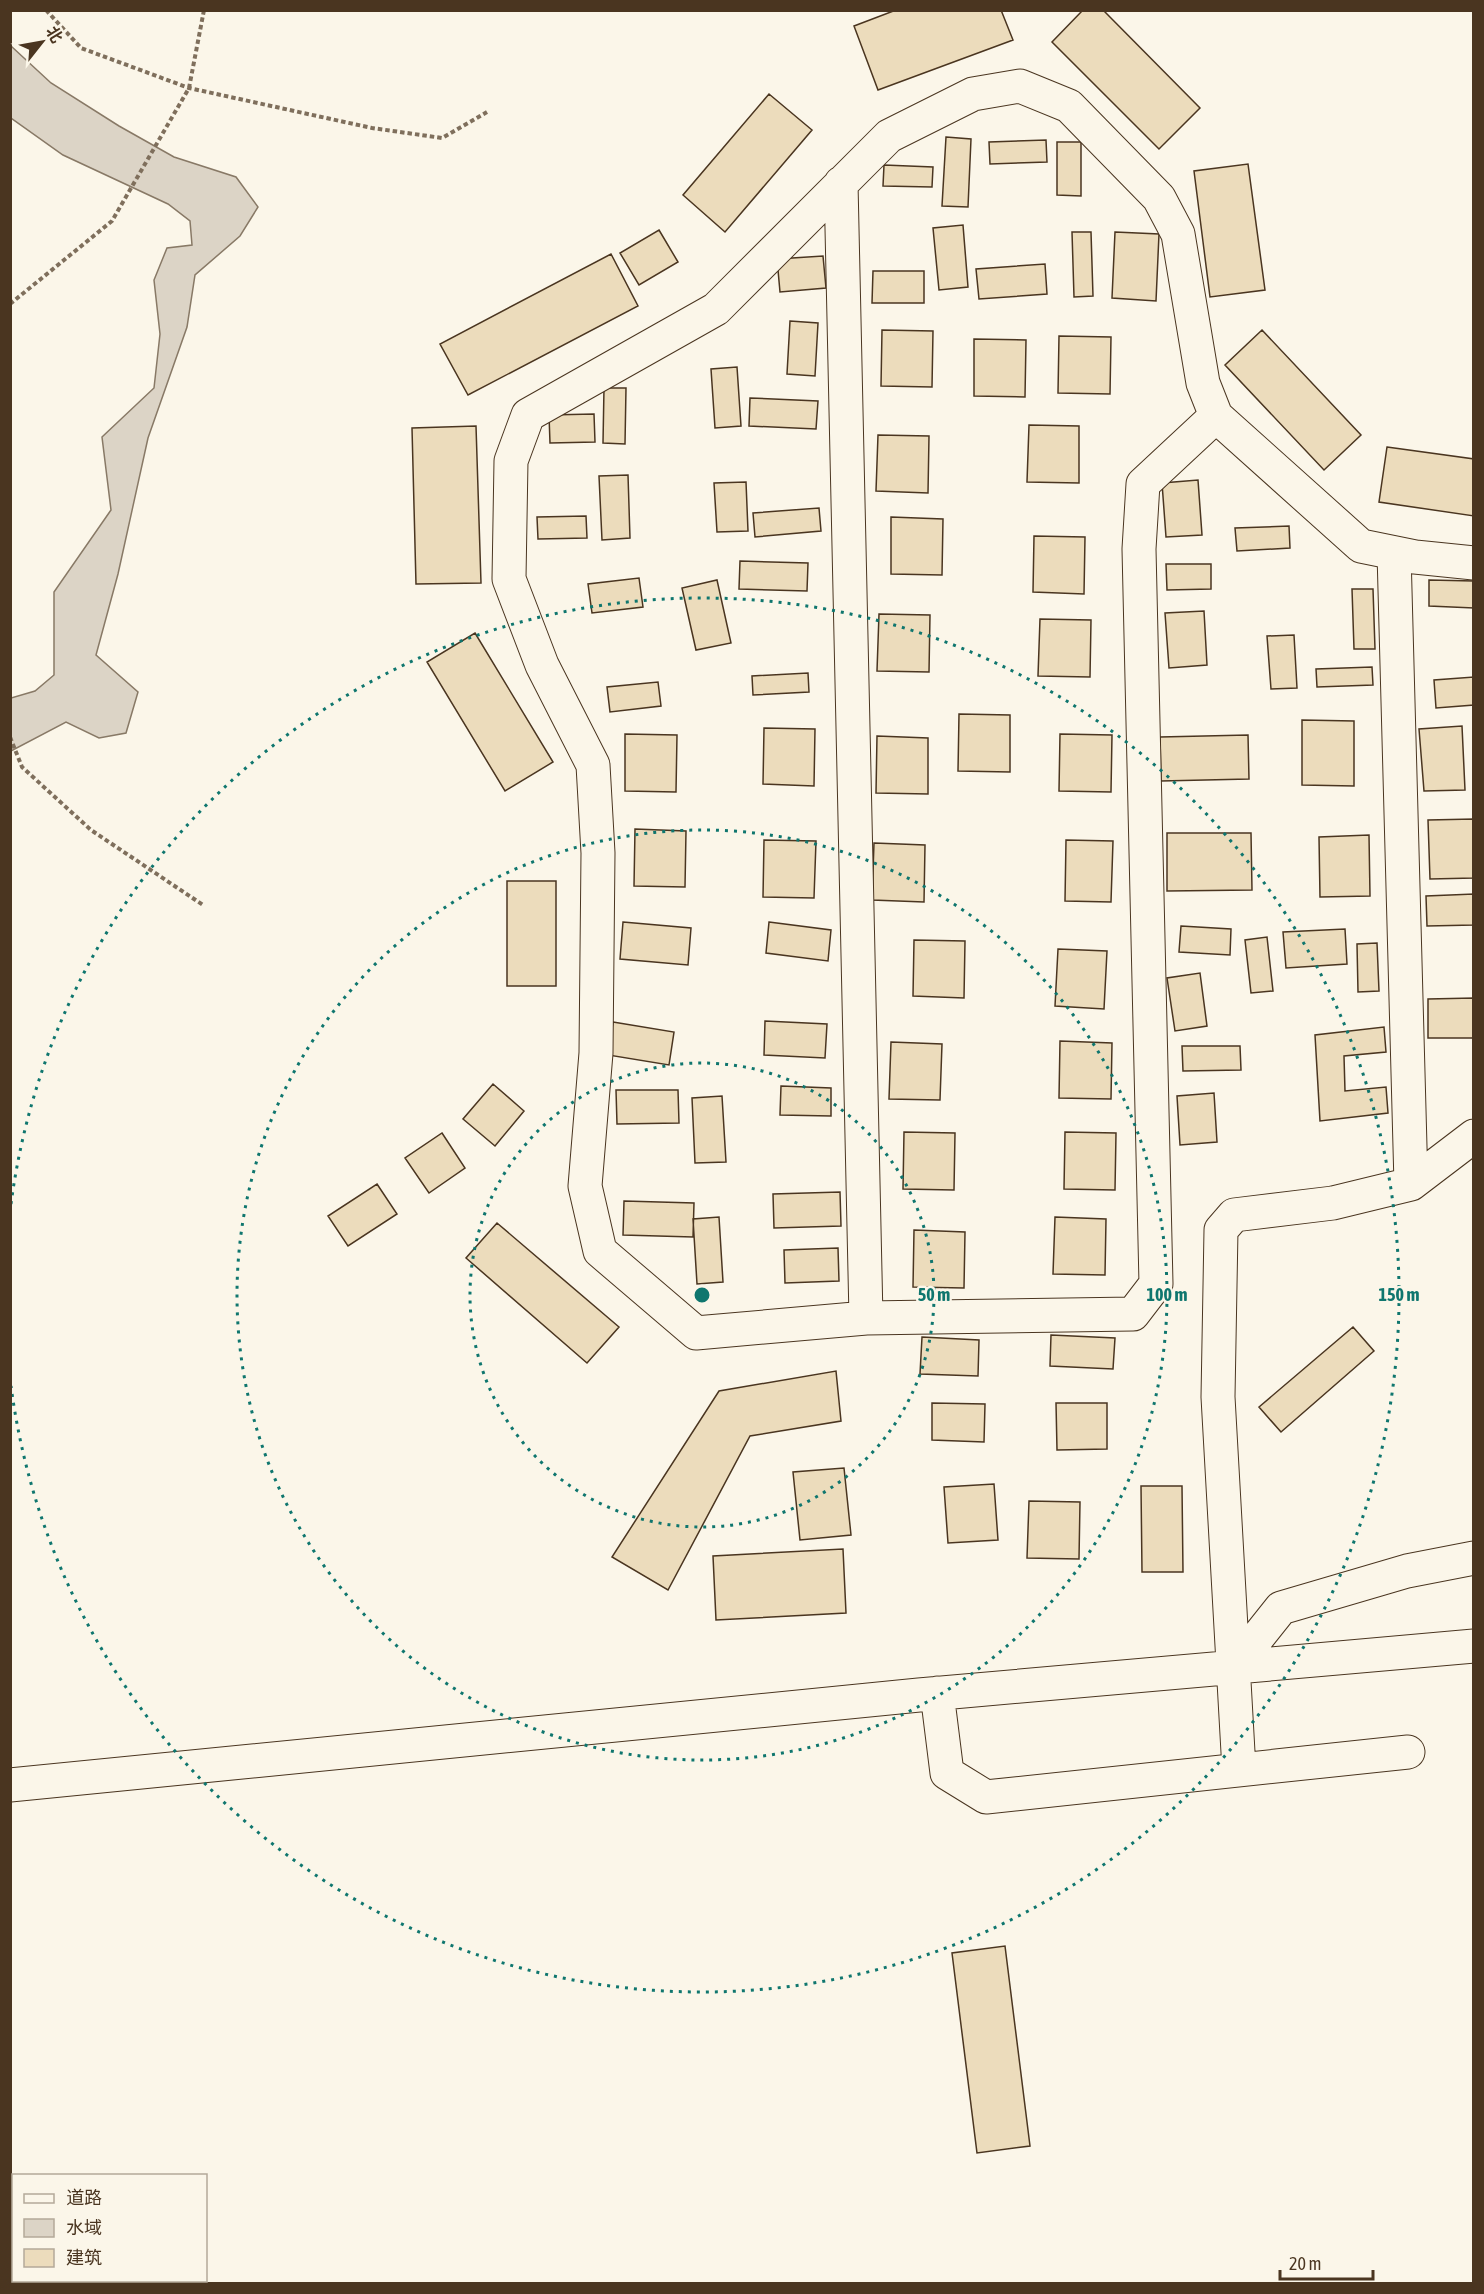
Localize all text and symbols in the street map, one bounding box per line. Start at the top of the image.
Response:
north arrow [12,12,72,72]
text: 北 [43,23,67,46]
text: 50 m [918,1284,950,1305]
text: 100 m [1147,1284,1187,1305]
text: 150 m [1379,1284,1419,1305]
centre of rings [692,1285,712,1305]
legend [12,2174,207,2282]
text: 道路 [66,2187,102,2208]
text: 水域 [66,2217,102,2238]
scale bar [1280,2243,1373,2281]
text: 建筑 [66,2247,102,2268]
text: 20 m [1289,2253,1321,2274]

